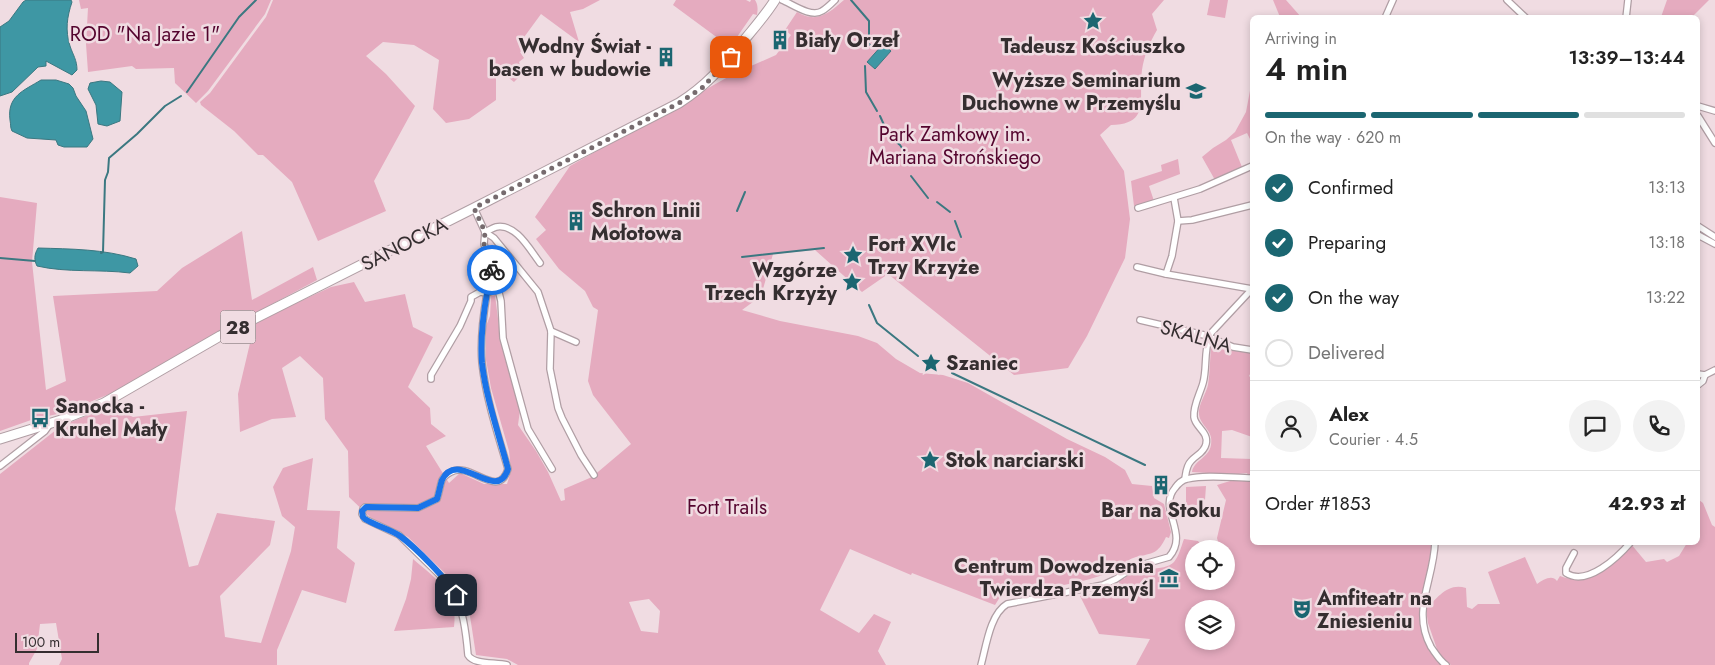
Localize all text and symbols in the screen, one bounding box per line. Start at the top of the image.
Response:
place icon: Tadeusz Kościuszko [1082,10,1104,32]
park label: ROD "Na Jazie 1" [70,20,220,49]
place label: Biały Orzeł [795,26,900,55]
text: Arriving in [1265,27,1337,50]
building icon: Biały Orzeł [769,29,791,51]
place label: Wodny Świat - basen w budowie [489,32,652,84]
place label: Tadeusz Kościuszko [1001,32,1186,61]
pin [710,36,752,78]
icon: bag [717,43,745,71]
text: 13:39–13:44 [1568,44,1685,71]
building icon: Wodny Świat - basen w budowie [655,46,677,68]
text: 4 min [1265,46,1348,92]
place label: Wyższe Seminarium Duchowne w Przemyślu [961,66,1181,118]
school or university icon: Wyższe Seminarium Duchowne w Przemyślu [1185,80,1207,102]
park label: Park Zamkowy im. Mariana Strońskiego [869,120,1041,172]
text: On the way · 620 m [1265,126,1401,149]
icon: check [1265,174,1293,202]
text: Confirmed [1308,174,1394,201]
text: 13:13 [1648,176,1685,199]
place label: Schron Linii Mołotowa [591,196,701,248]
street label: SANOCKA [356,210,453,279]
building icon: Schron Linii Mołotowa [565,210,587,232]
icon: check [1265,229,1293,257]
text: Preparing [1308,229,1386,256]
place label: Fort XVIc Trzy Krzyże [868,230,979,282]
text: 13:18 [1648,231,1685,254]
place icon: Fort XVIc Trzy Krzyże [842,244,864,266]
courier [467,245,517,295]
icon: bike [478,256,506,284]
place label: Wzgórze Trzech Krzyży [705,256,838,308]
place icon: Wzgórze Trzech Krzyży [841,271,863,293]
icon: check [1265,284,1293,312]
text: On the way [1308,284,1399,311]
text: 13:22 [1646,286,1685,309]
road number: 28 [220,311,256,344]
street label: SKALNA [1157,312,1236,361]
text: Delivered [1308,339,1385,366]
place label: Szaniec [946,349,1018,378]
place icon: Szaniec [920,352,942,374]
place label: Sanocka - Kruhel Mały [55,392,168,444]
button: person [1265,400,1317,452]
button: chat [1569,400,1621,452]
button: phone [1633,400,1685,452]
text: Alex [1329,401,1369,428]
bus stop icon: Sanocka - Kruhel Mały [29,407,51,429]
text: Courier · 4.5 [1329,428,1418,451]
place label: Stok narciarski [945,446,1084,475]
place icon: Stok narciarski [919,449,941,471]
building icon: Bar na Stoku [1150,474,1172,496]
text: Order #1853 [1265,490,1371,517]
text: 42.93 zł [1608,490,1685,517]
park label: Fort Trails [687,493,767,522]
place label: Bar na Stoku [1101,496,1221,525]
map controls [1185,540,1235,650]
button: locate [1185,540,1235,590]
place label: Centrum Dowodzenia Twierdza Przemyśl [954,552,1154,604]
museum icon: Centrum Dowodzenia Twierdza Przemyśl [1158,567,1180,589]
pin [435,574,477,616]
icon: home [442,581,470,609]
place label: Amfiteatr na Zniesieniu [1316,584,1432,636]
theatre icon: Amfiteatr na Zniesieniu [1291,598,1313,620]
button: layers [1185,600,1235,650]
scale bar [15,630,99,653]
text: 100 m [22,632,60,652]

